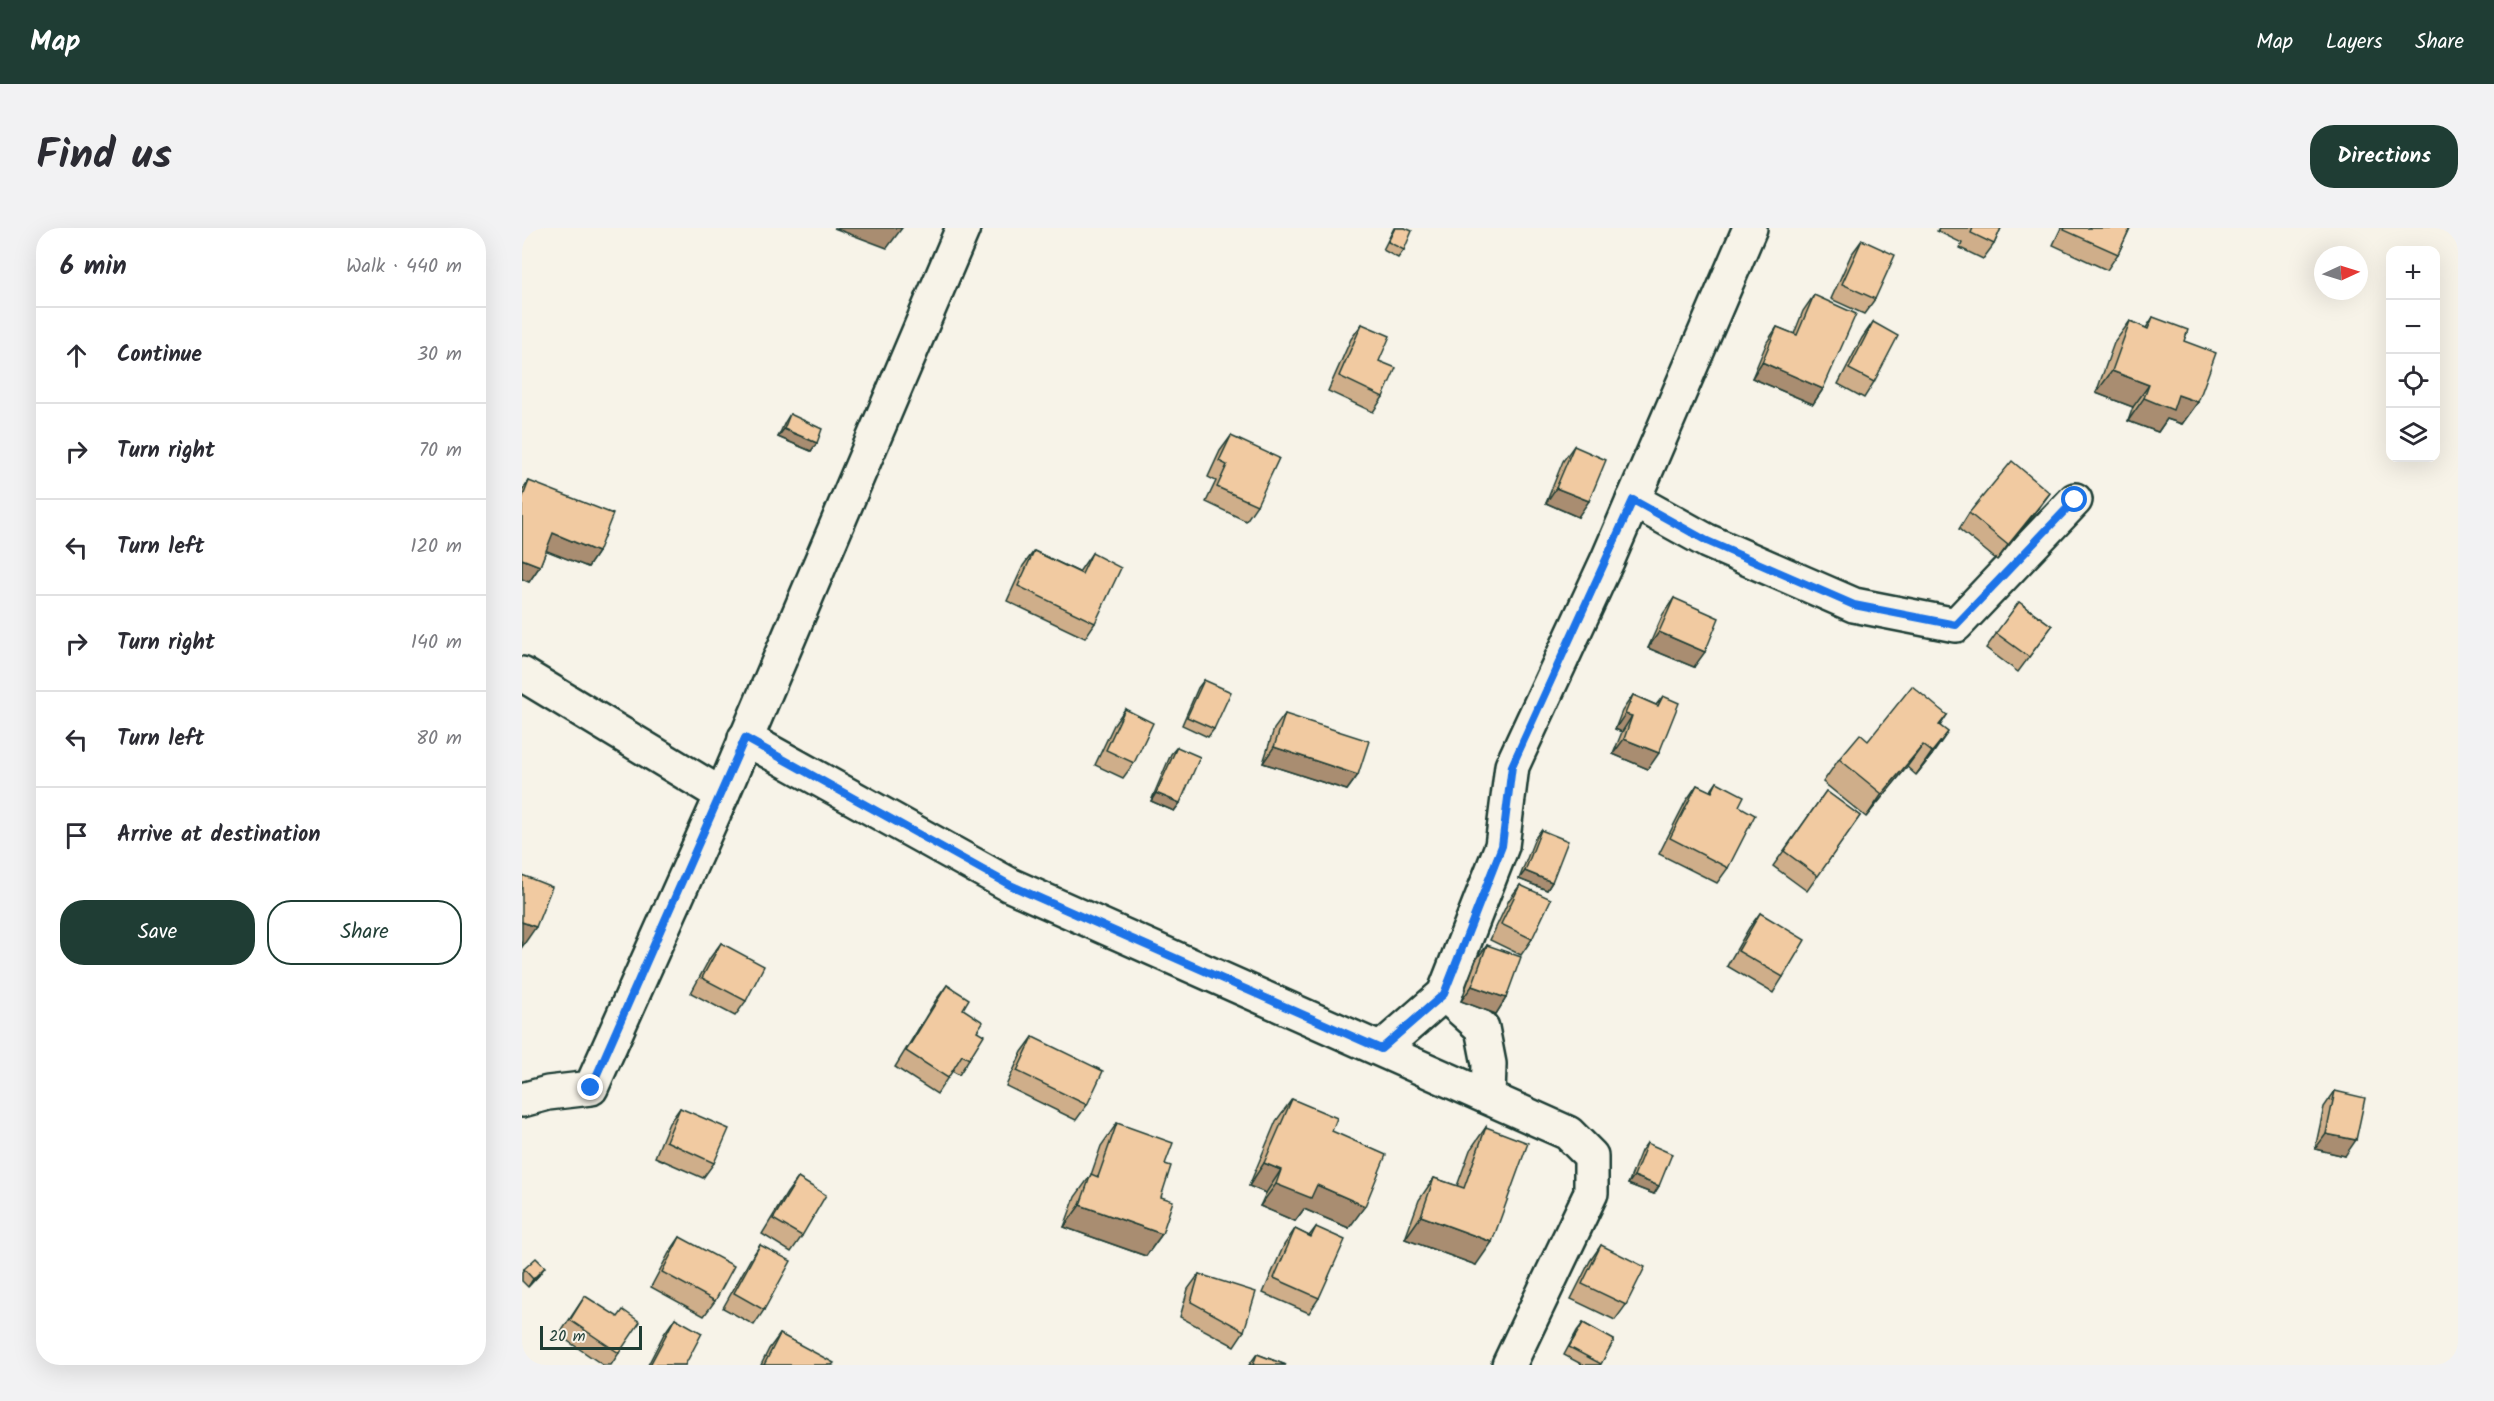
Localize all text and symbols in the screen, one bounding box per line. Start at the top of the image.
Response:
text: Map [30,20,81,65]
text: Map [2256,26,2293,59]
text: Layers [2326,26,2382,59]
text: Share [2415,26,2464,59]
text: Find us [36,123,172,190]
button: Directions [2310,125,2458,188]
text: 6 min [60,246,127,288]
north arrow [2314,246,2368,300]
map controls [2386,246,2440,462]
button: + [2386,246,2440,300]
text: Walk · 440 m [346,251,462,283]
button: − [2386,300,2440,354]
text: Continue [117,338,202,373]
icon: ahead [60,339,93,372]
text: 30 m [417,339,462,371]
button: locate [2386,354,2440,408]
button: layers [2386,408,2440,462]
text: Turn right [117,434,215,469]
icon: right [60,435,93,468]
text: 70 m [419,435,462,467]
route start [2061,486,2087,512]
text: Turn left [117,530,204,565]
icon: left [60,531,93,564]
text: 120 m [410,531,462,563]
text: Turn right [117,626,215,661]
icon: right [60,627,93,660]
text: 140 m [411,627,462,659]
text: Turn left [117,722,204,757]
icon: left [60,723,93,756]
text: 80 m [416,723,462,755]
text: Arrive at destination [117,818,320,853]
icon: arrive [60,819,93,852]
button: Save [60,900,255,965]
button: Share [267,900,462,965]
route end [577,1074,603,1100]
scale bar [540,1323,642,1350]
text: 20 m [549,1324,585,1349]

